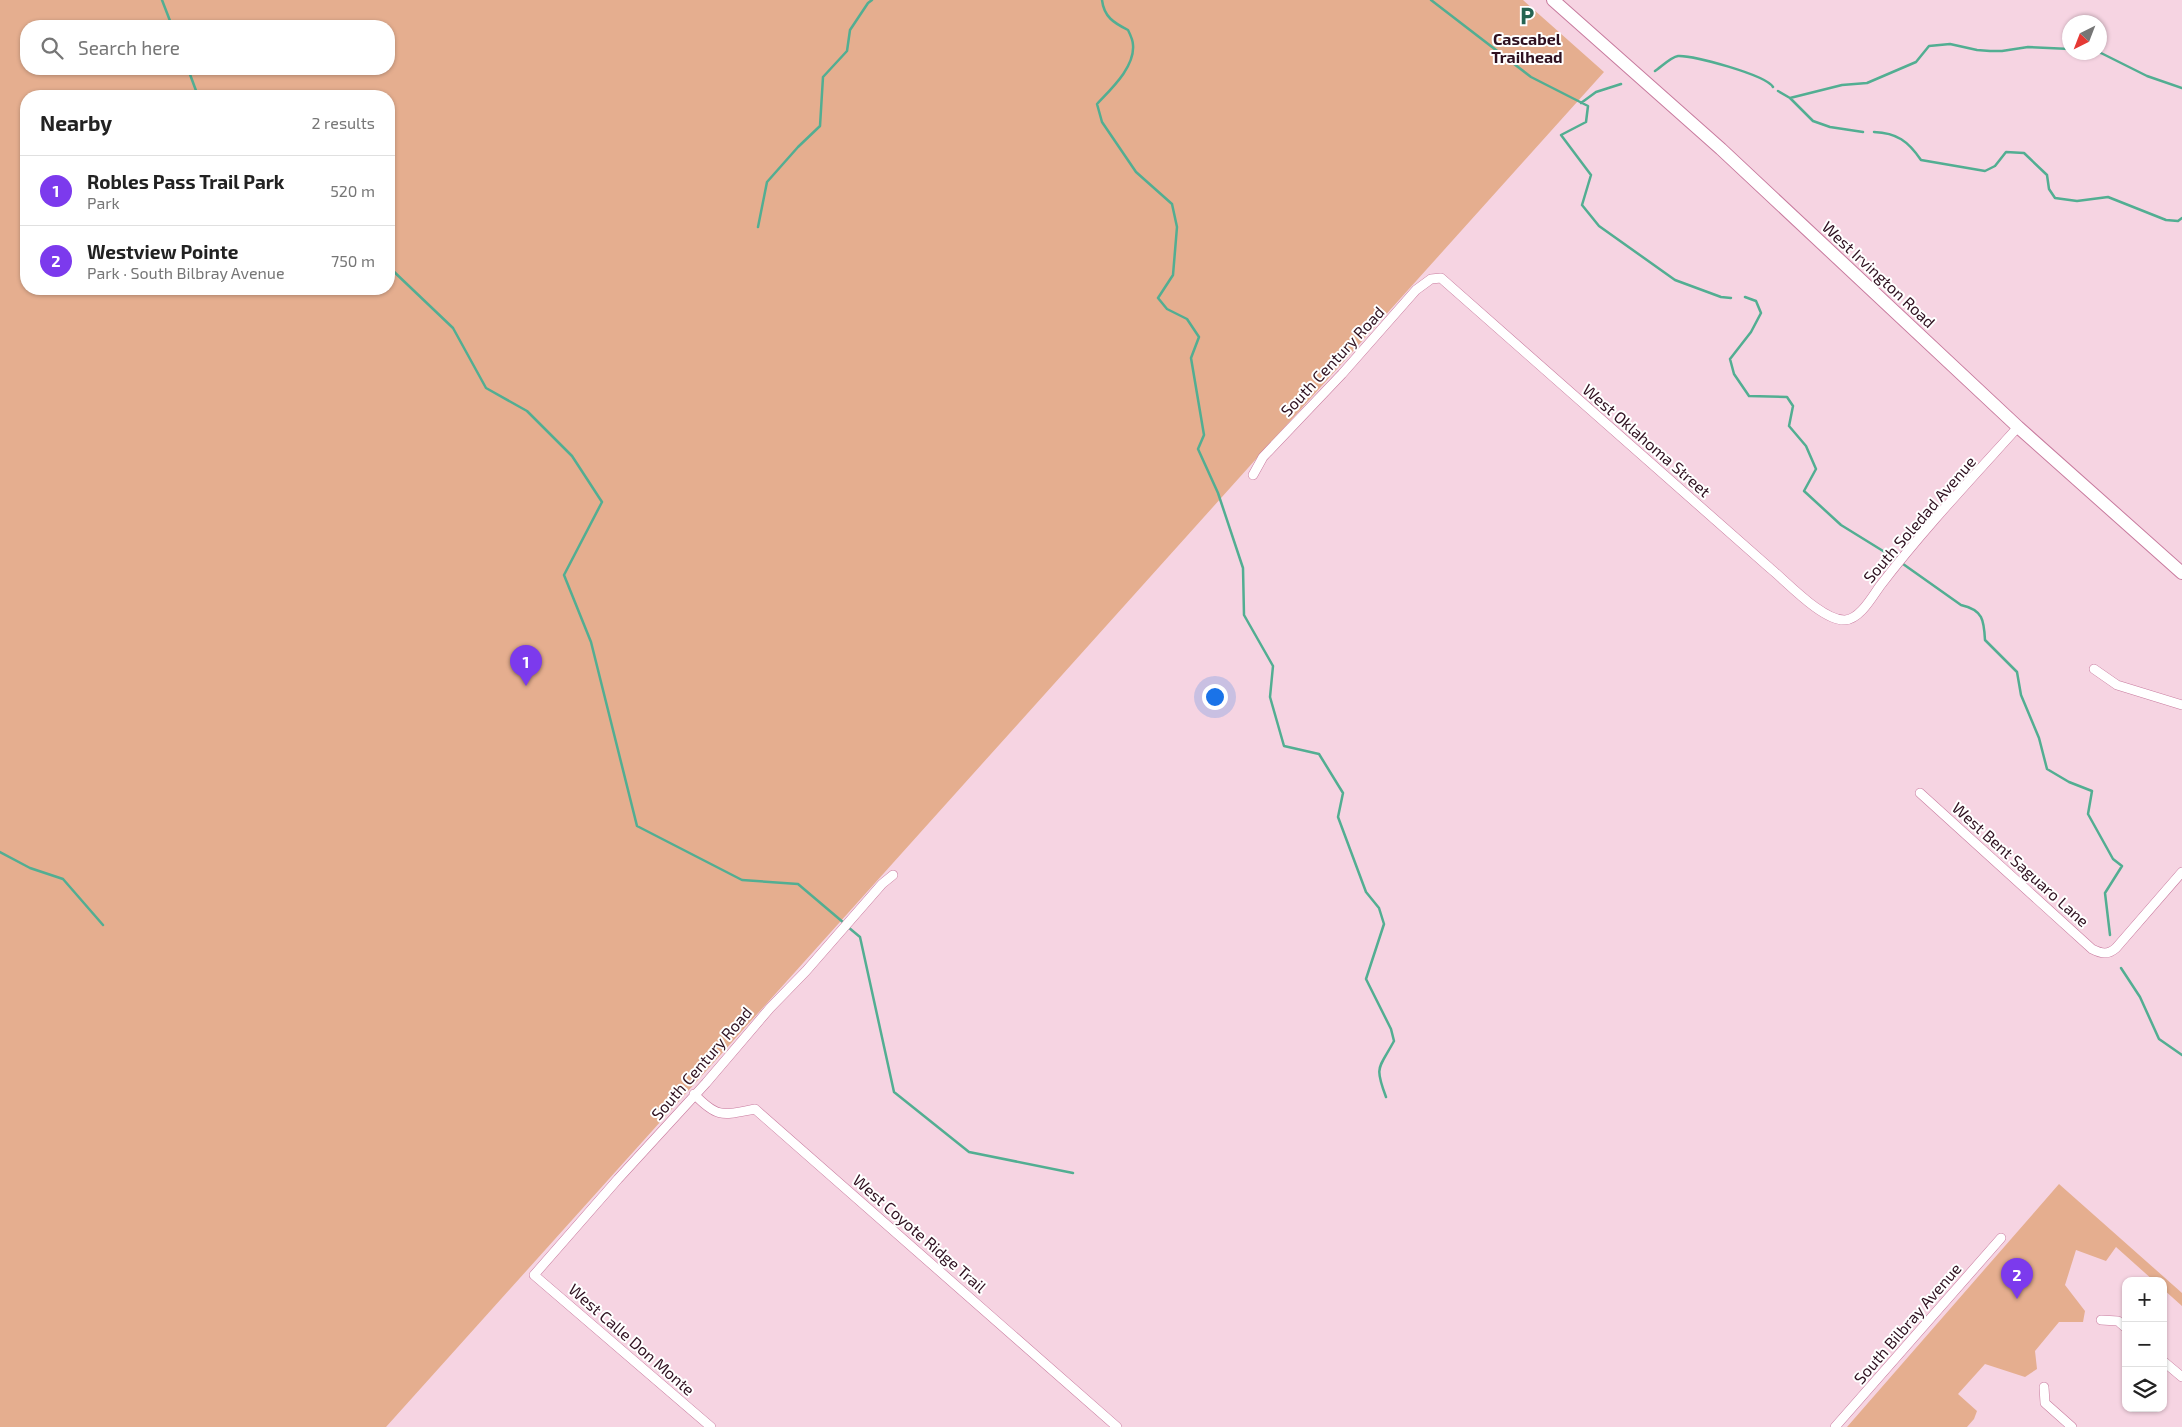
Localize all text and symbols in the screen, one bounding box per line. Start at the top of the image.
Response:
parking icon: Cascabel Trailhead [1516,5,1538,27]
north arrow [2062,15,2107,60]
search box [20,20,395,75]
place label: Cascabel Trailhead [1491,29,1563,66]
icon: search [38,34,66,62]
text: Search here [78,36,180,59]
text: Nearby [40,110,112,135]
text: 2 results [312,113,375,132]
text: Robles Pass Trail Park [87,170,284,193]
text: 1 [53,181,59,200]
text: 520 m [330,181,375,200]
text: Park [87,193,120,212]
street label: West Irvington Road [1819,217,1939,331]
text: Westview Pointe [87,240,238,263]
text: 2 [51,251,61,270]
text: 750 m [331,251,375,270]
text: Park · South Bilbray Avenue [87,263,285,282]
street label: South Century Road [1276,302,1388,420]
street label: West Oklahoma Street [1579,379,1715,501]
street label: South Soledad Avenue [1859,452,1979,586]
pin: 1 [510,645,542,686]
your location [1202,684,1228,710]
street label: West Bent Saguaro Lane [1949,798,2093,930]
street label: South Century Road [647,1003,755,1123]
street label: West Coyote Ridge Trail [849,1170,991,1296]
pin: 2 [2001,1258,2033,1299]
street label: South Bilbray Avenue [1849,1259,1965,1387]
map controls [2122,1277,2167,1412]
button: + [2122,1277,2167,1322]
street label: West Calle Don Monte [565,1279,699,1399]
button: − [2122,1322,2167,1367]
button: layers [2122,1367,2167,1412]

